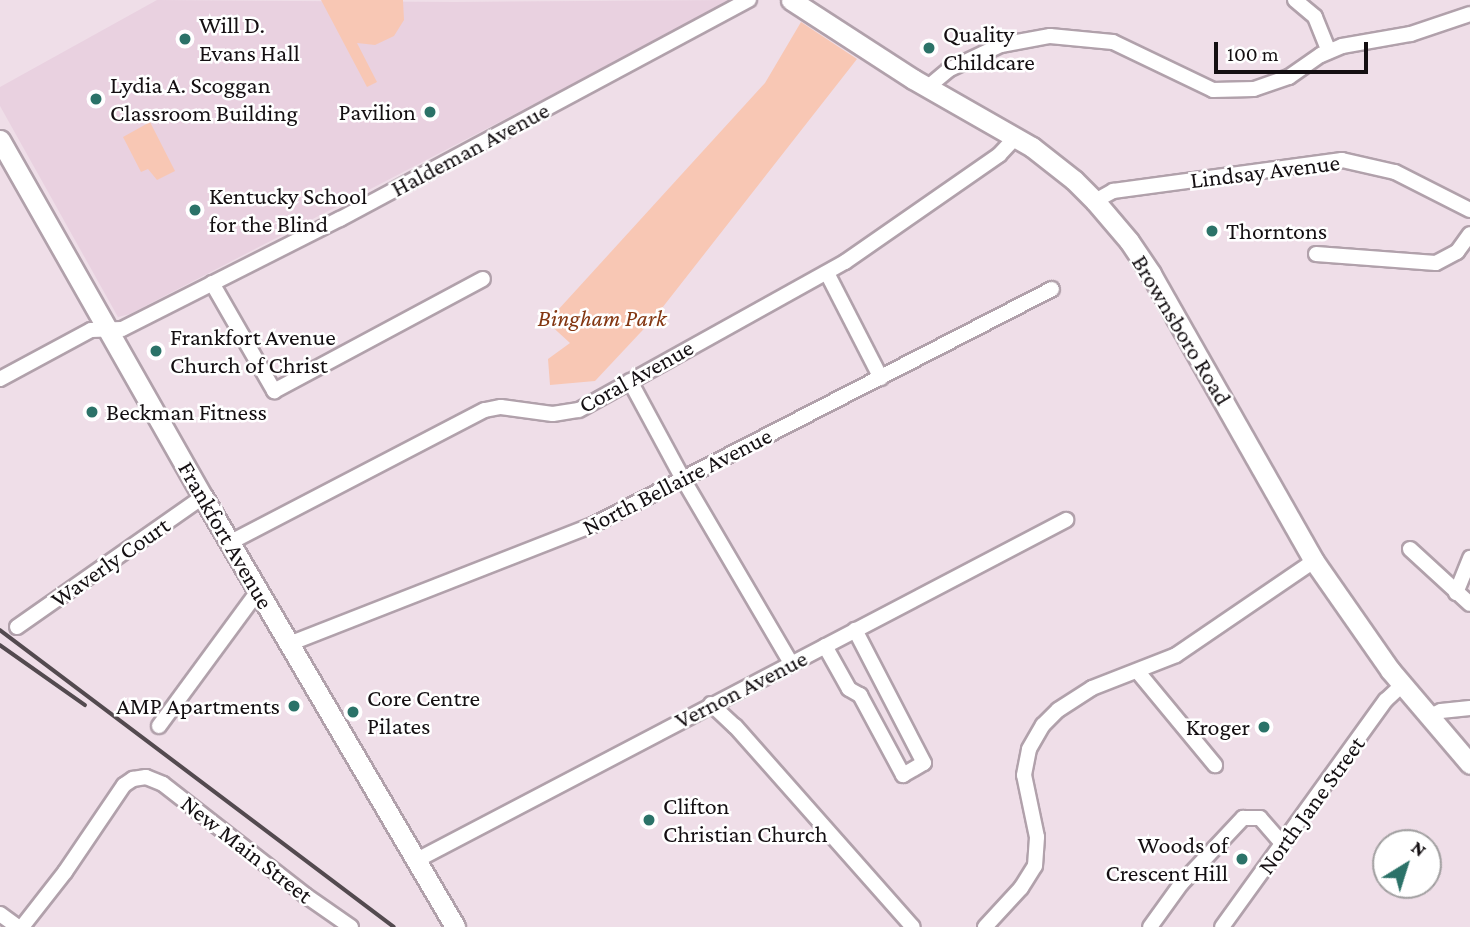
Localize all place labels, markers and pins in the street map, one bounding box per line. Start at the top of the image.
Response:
place label: Will D. Evans Hall [199,11,300,67]
place label: Quality Childcare [943,20,1035,76]
marker: Will D. Evans Hall [177,31,193,47]
marker: Quality Childcare [921,40,937,56]
place label: Lydia A. Scoggan Classroom Building [110,71,298,127]
marker: Lydia A. Scoggan Classroom Building [88,91,104,107]
place label: Pavilion [339,98,416,126]
marker: Pavilion [422,104,438,120]
place label: Kentucky School for the Blind [209,182,367,238]
marker: Kentucky School for the Blind [187,202,203,218]
place label: Thorntons [1226,217,1327,245]
marker: Thorntons [1204,223,1220,239]
place label: Frankfort Avenue Church of Christ [170,323,336,379]
marker: Frankfort Avenue Church of Christ [148,343,164,359]
place label: Beckman Fitness [106,398,267,426]
marker: Beckman Fitness [84,404,100,420]
place label: Core Centre Pilates [367,684,480,740]
place label: AMP Apartments [116,692,280,720]
marker: AMP Apartments [286,698,302,714]
marker: Core Centre Pilates [345,704,361,720]
place label: Kroger [1186,713,1250,741]
marker: Kroger [1256,719,1272,735]
place label: Clifton Christian Church [663,792,828,848]
marker: Clifton Christian Church [641,812,657,828]
place label: Woods of Crescent Hill [1105,831,1228,887]
marker: Woods of Crescent Hill [1234,851,1250,867]

